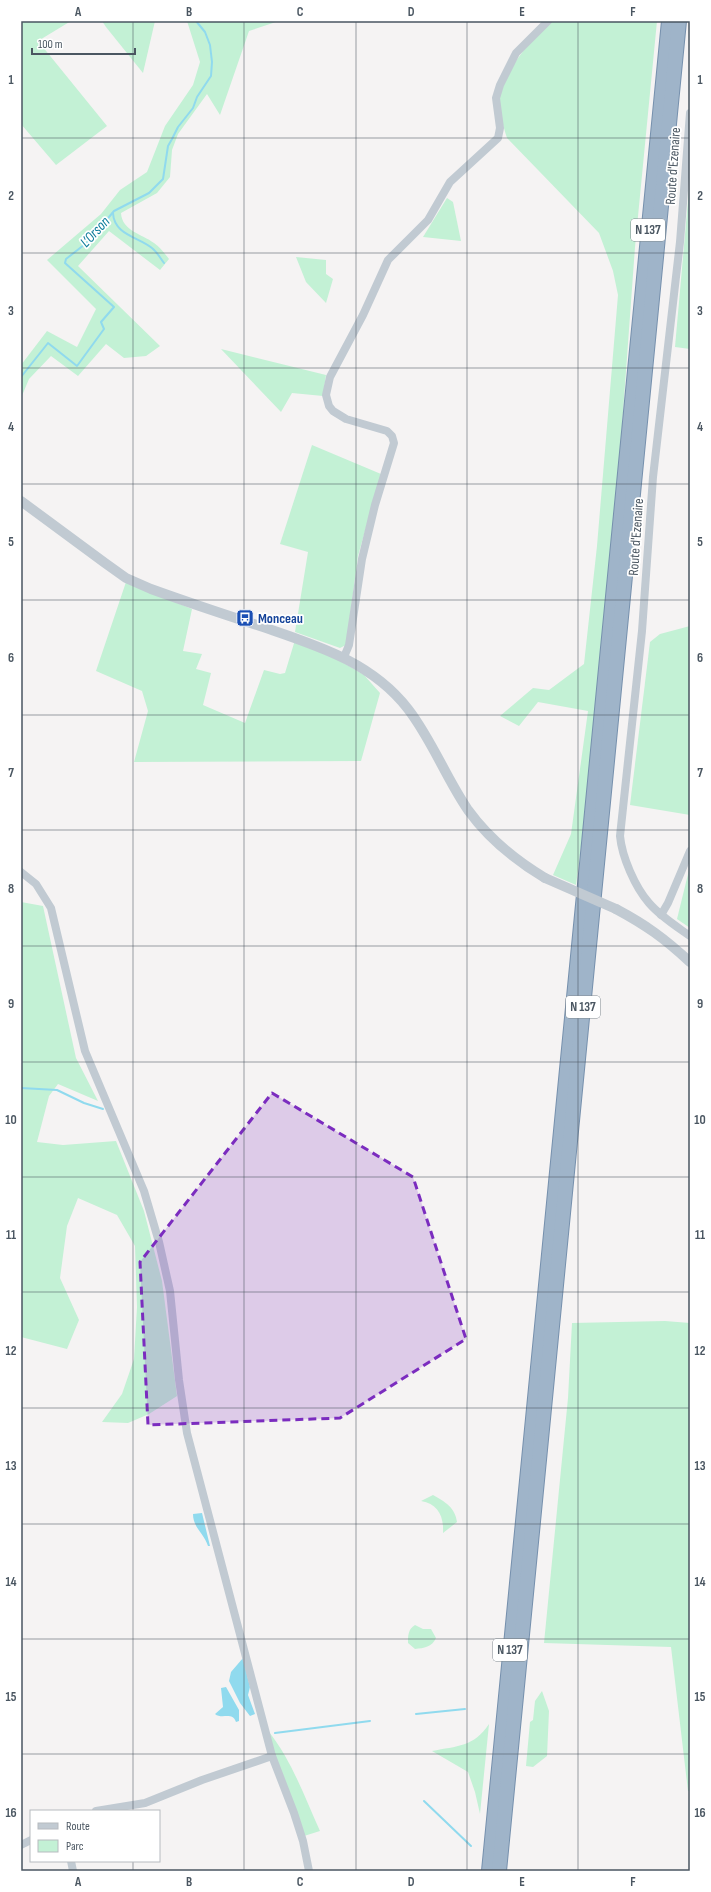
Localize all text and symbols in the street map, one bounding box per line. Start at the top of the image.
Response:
text: A [74,4,82,20]
text: B [186,4,192,20]
text: C [297,4,304,20]
text: D [408,4,415,20]
text: E [519,4,525,20]
text: F [630,4,636,20]
scale bar [32,30,135,56]
text: 100 m [38,37,63,52]
text: 1 [8,72,14,88]
text: 1 [697,72,703,88]
street label: Route d'Ezenaire [662,127,684,205]
text: 2 [8,188,14,204]
text: 2 [697,188,703,204]
water label: L’Orson [76,212,114,252]
road number: N 137 [631,219,665,241]
text: 3 [8,303,14,319]
text: 3 [697,303,703,319]
text: 4 [8,419,14,435]
text: 4 [697,419,703,435]
street label: Route d'Ezenaire [625,498,647,576]
text: 5 [8,534,14,550]
text: 5 [697,534,703,550]
bus stop icon: Monceau [235,608,255,628]
place label: Monceau [258,610,303,627]
text: 6 [8,650,14,666]
text: 6 [697,650,703,666]
text: 7 [8,765,14,781]
text: 7 [697,765,703,781]
text: 8 [8,881,14,897]
text: 8 [697,881,703,897]
text: 9 [8,996,14,1012]
road number: N 137 [566,996,600,1018]
text: 9 [697,996,703,1012]
text: 10 [5,1112,17,1128]
text: 10 [694,1112,706,1128]
text: 11 [6,1227,16,1243]
text: 11 [695,1227,705,1243]
text: 12 [6,1343,17,1359]
text: 12 [695,1343,706,1359]
text: 13 [6,1458,17,1474]
text: 13 [695,1458,706,1474]
text: 14 [5,1574,17,1590]
text: 14 [694,1574,706,1590]
road number: N 137 [493,1639,527,1661]
text: 15 [6,1689,17,1705]
text: 15 [695,1689,706,1705]
text: 16 [5,1805,17,1821]
text: 16 [694,1805,706,1821]
legend [30,1810,160,1862]
text: Route [66,1819,90,1834]
text: Parc [66,1839,84,1854]
text: A [74,1874,82,1890]
text: B [186,1874,192,1890]
text: C [297,1874,304,1890]
text: D [408,1874,415,1890]
text: E [519,1874,525,1890]
text: F [630,1874,636,1890]

